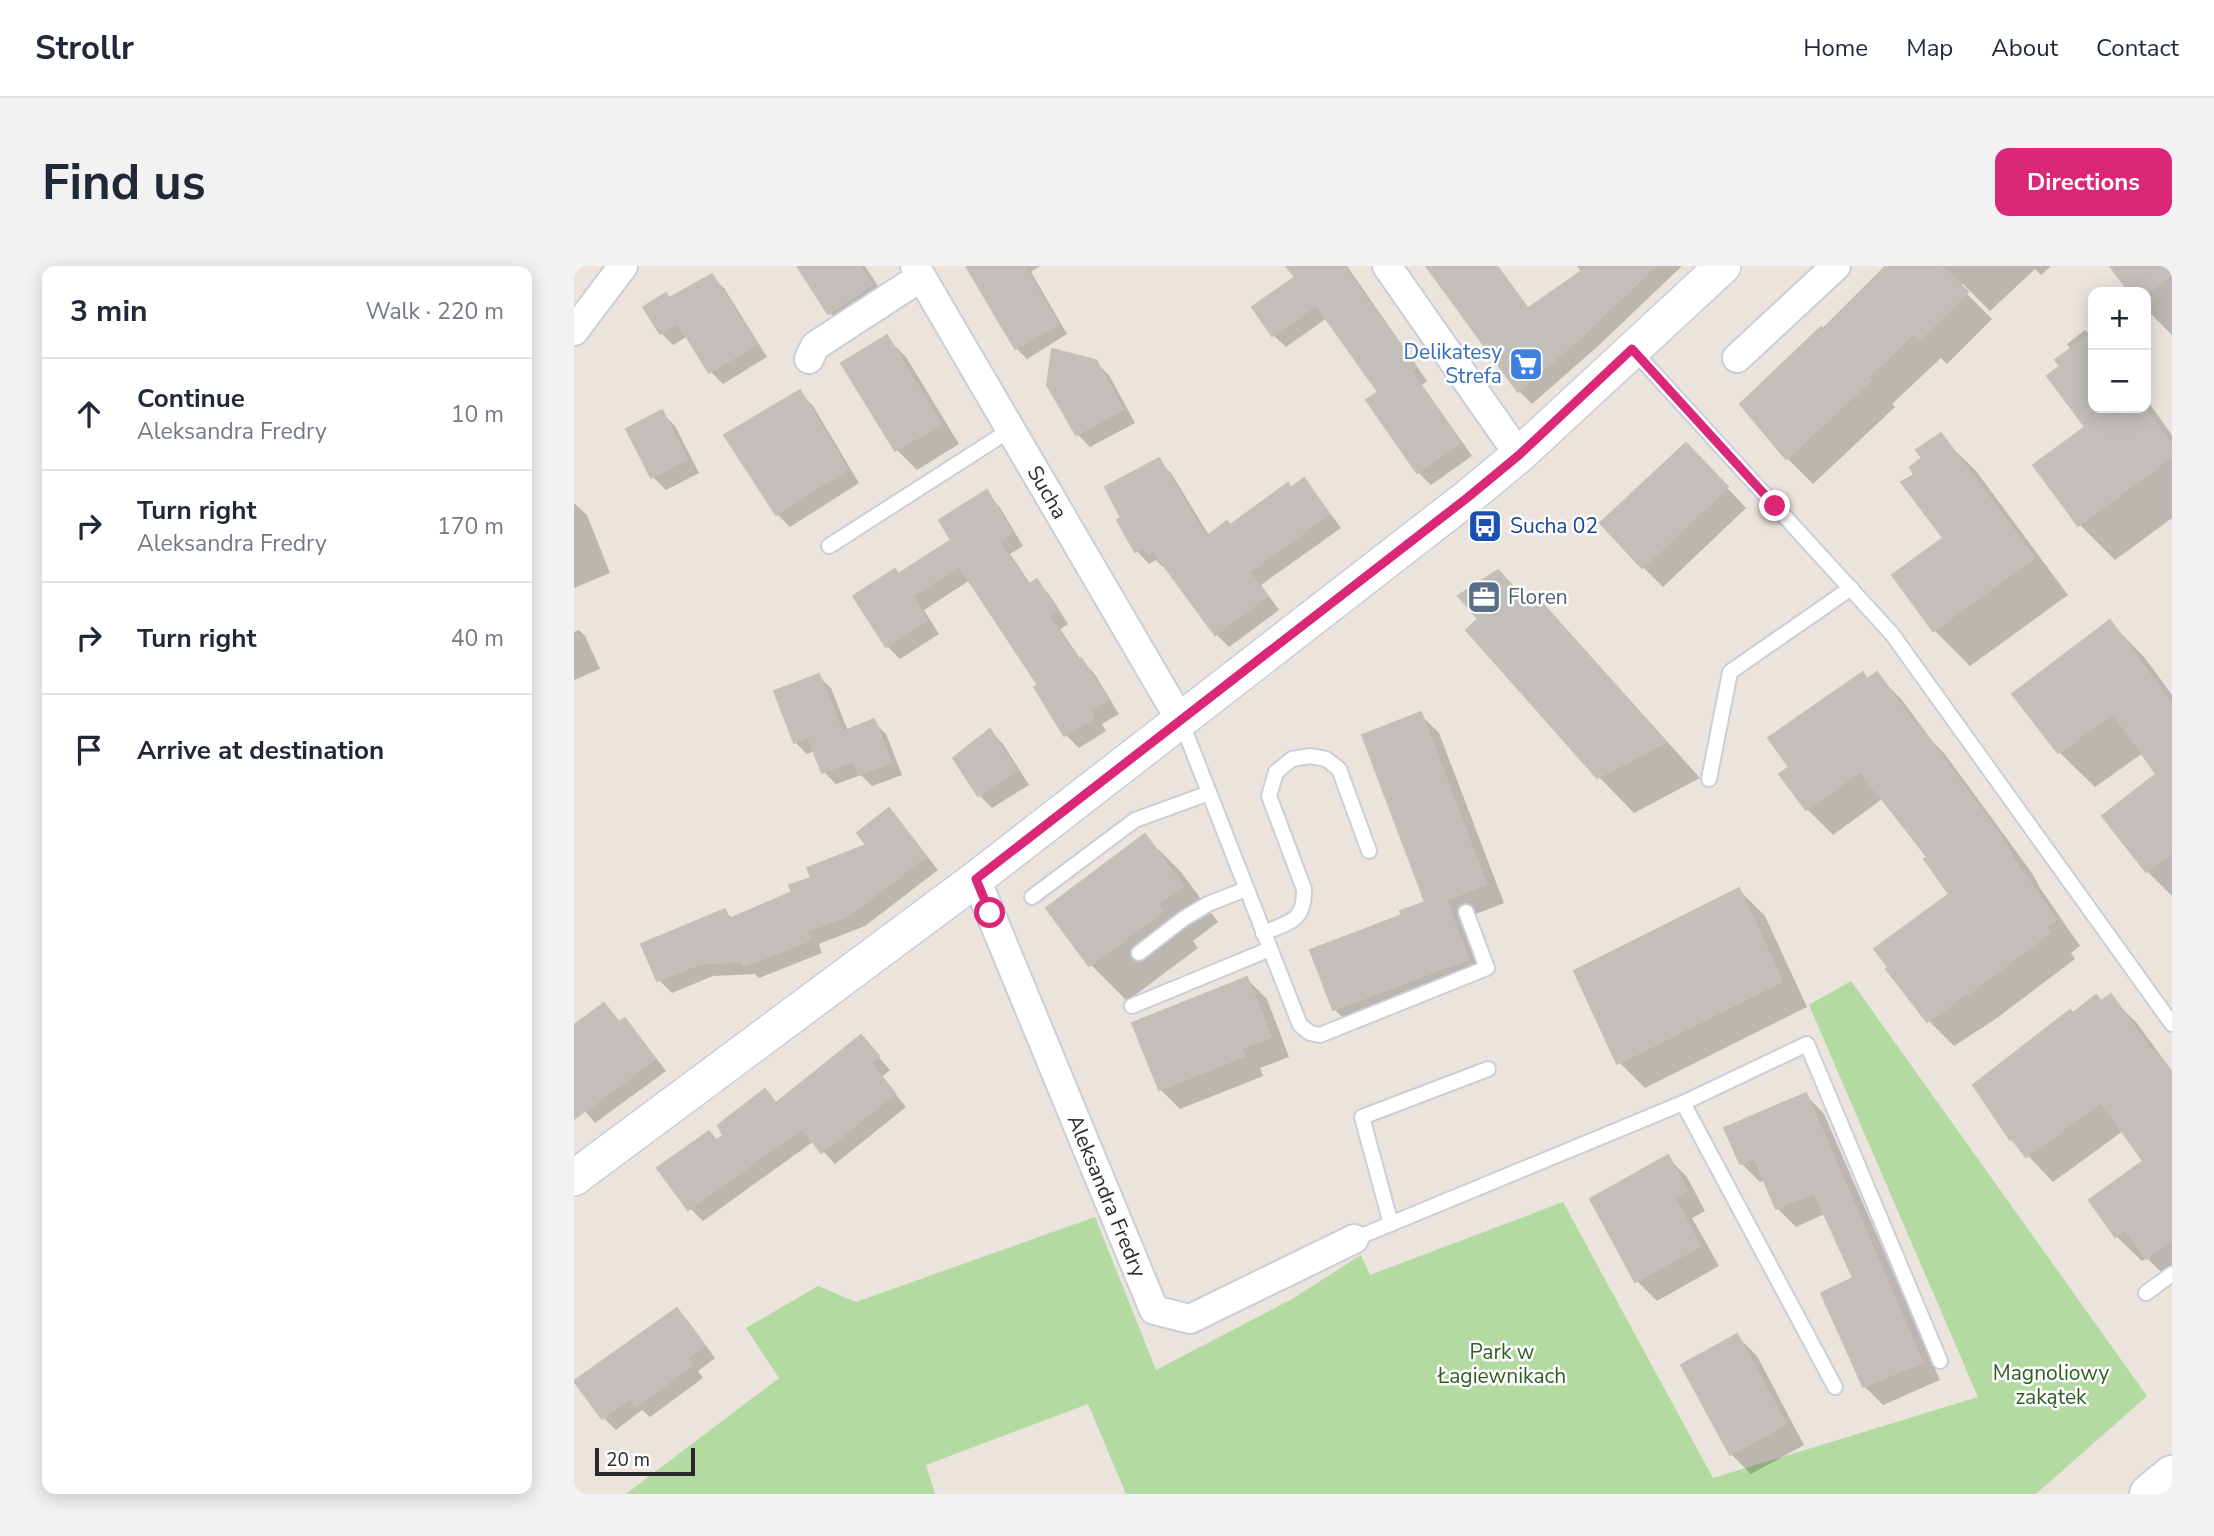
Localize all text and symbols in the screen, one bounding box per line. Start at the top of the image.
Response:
text: Strollr [35,26,134,71]
text: Home [1803,32,1868,64]
text: Map [1906,32,1953,64]
text: About [1991,32,2058,64]
text: Contact [2096,32,2179,64]
button: Directions [1995,148,2172,216]
text: Find us [42,149,206,216]
map controls [2088,287,2151,413]
button: + [2088,287,2151,350]
text: 3 min [70,291,148,332]
text: Walk · 220 m [365,296,504,327]
place label: Delikatesy Strefa [1404,338,1502,390]
supermarket icon: Delikatesy Strefa [1507,345,1545,383]
button: − [2088,350,2151,413]
text: Continue [137,381,245,416]
icon: ahead [70,395,108,433]
text: 10 m [451,399,504,430]
text: Aleksandra Fredry [137,416,327,447]
street label: Sucha [1021,460,1074,524]
route end [1759,490,1790,521]
text: Turn right [137,493,256,528]
icon: right [70,507,108,545]
bus stop icon: Sucha 02 [1466,507,1504,545]
text: 170 m [437,511,504,542]
place label: Sucha 02 [1510,512,1598,540]
text: Aleksandra Fredry [137,528,327,559]
office icon: Floren [1465,578,1503,616]
place label: Floren [1508,583,1568,611]
icon: right [70,619,108,657]
text: Turn right [137,621,256,656]
text: 40 m [451,623,504,654]
icon: arrive [70,731,108,769]
text: Arrive at destination [137,733,384,768]
route start [974,897,1005,928]
street label: Aleksandra Fredry [1061,1111,1153,1282]
park label: Park w Łagiewnikach [1437,1338,1566,1390]
park label: Magnoliowy zakątek [1993,1359,2109,1411]
scale bar [595,1445,695,1477]
text: 20 m [606,1447,650,1473]

